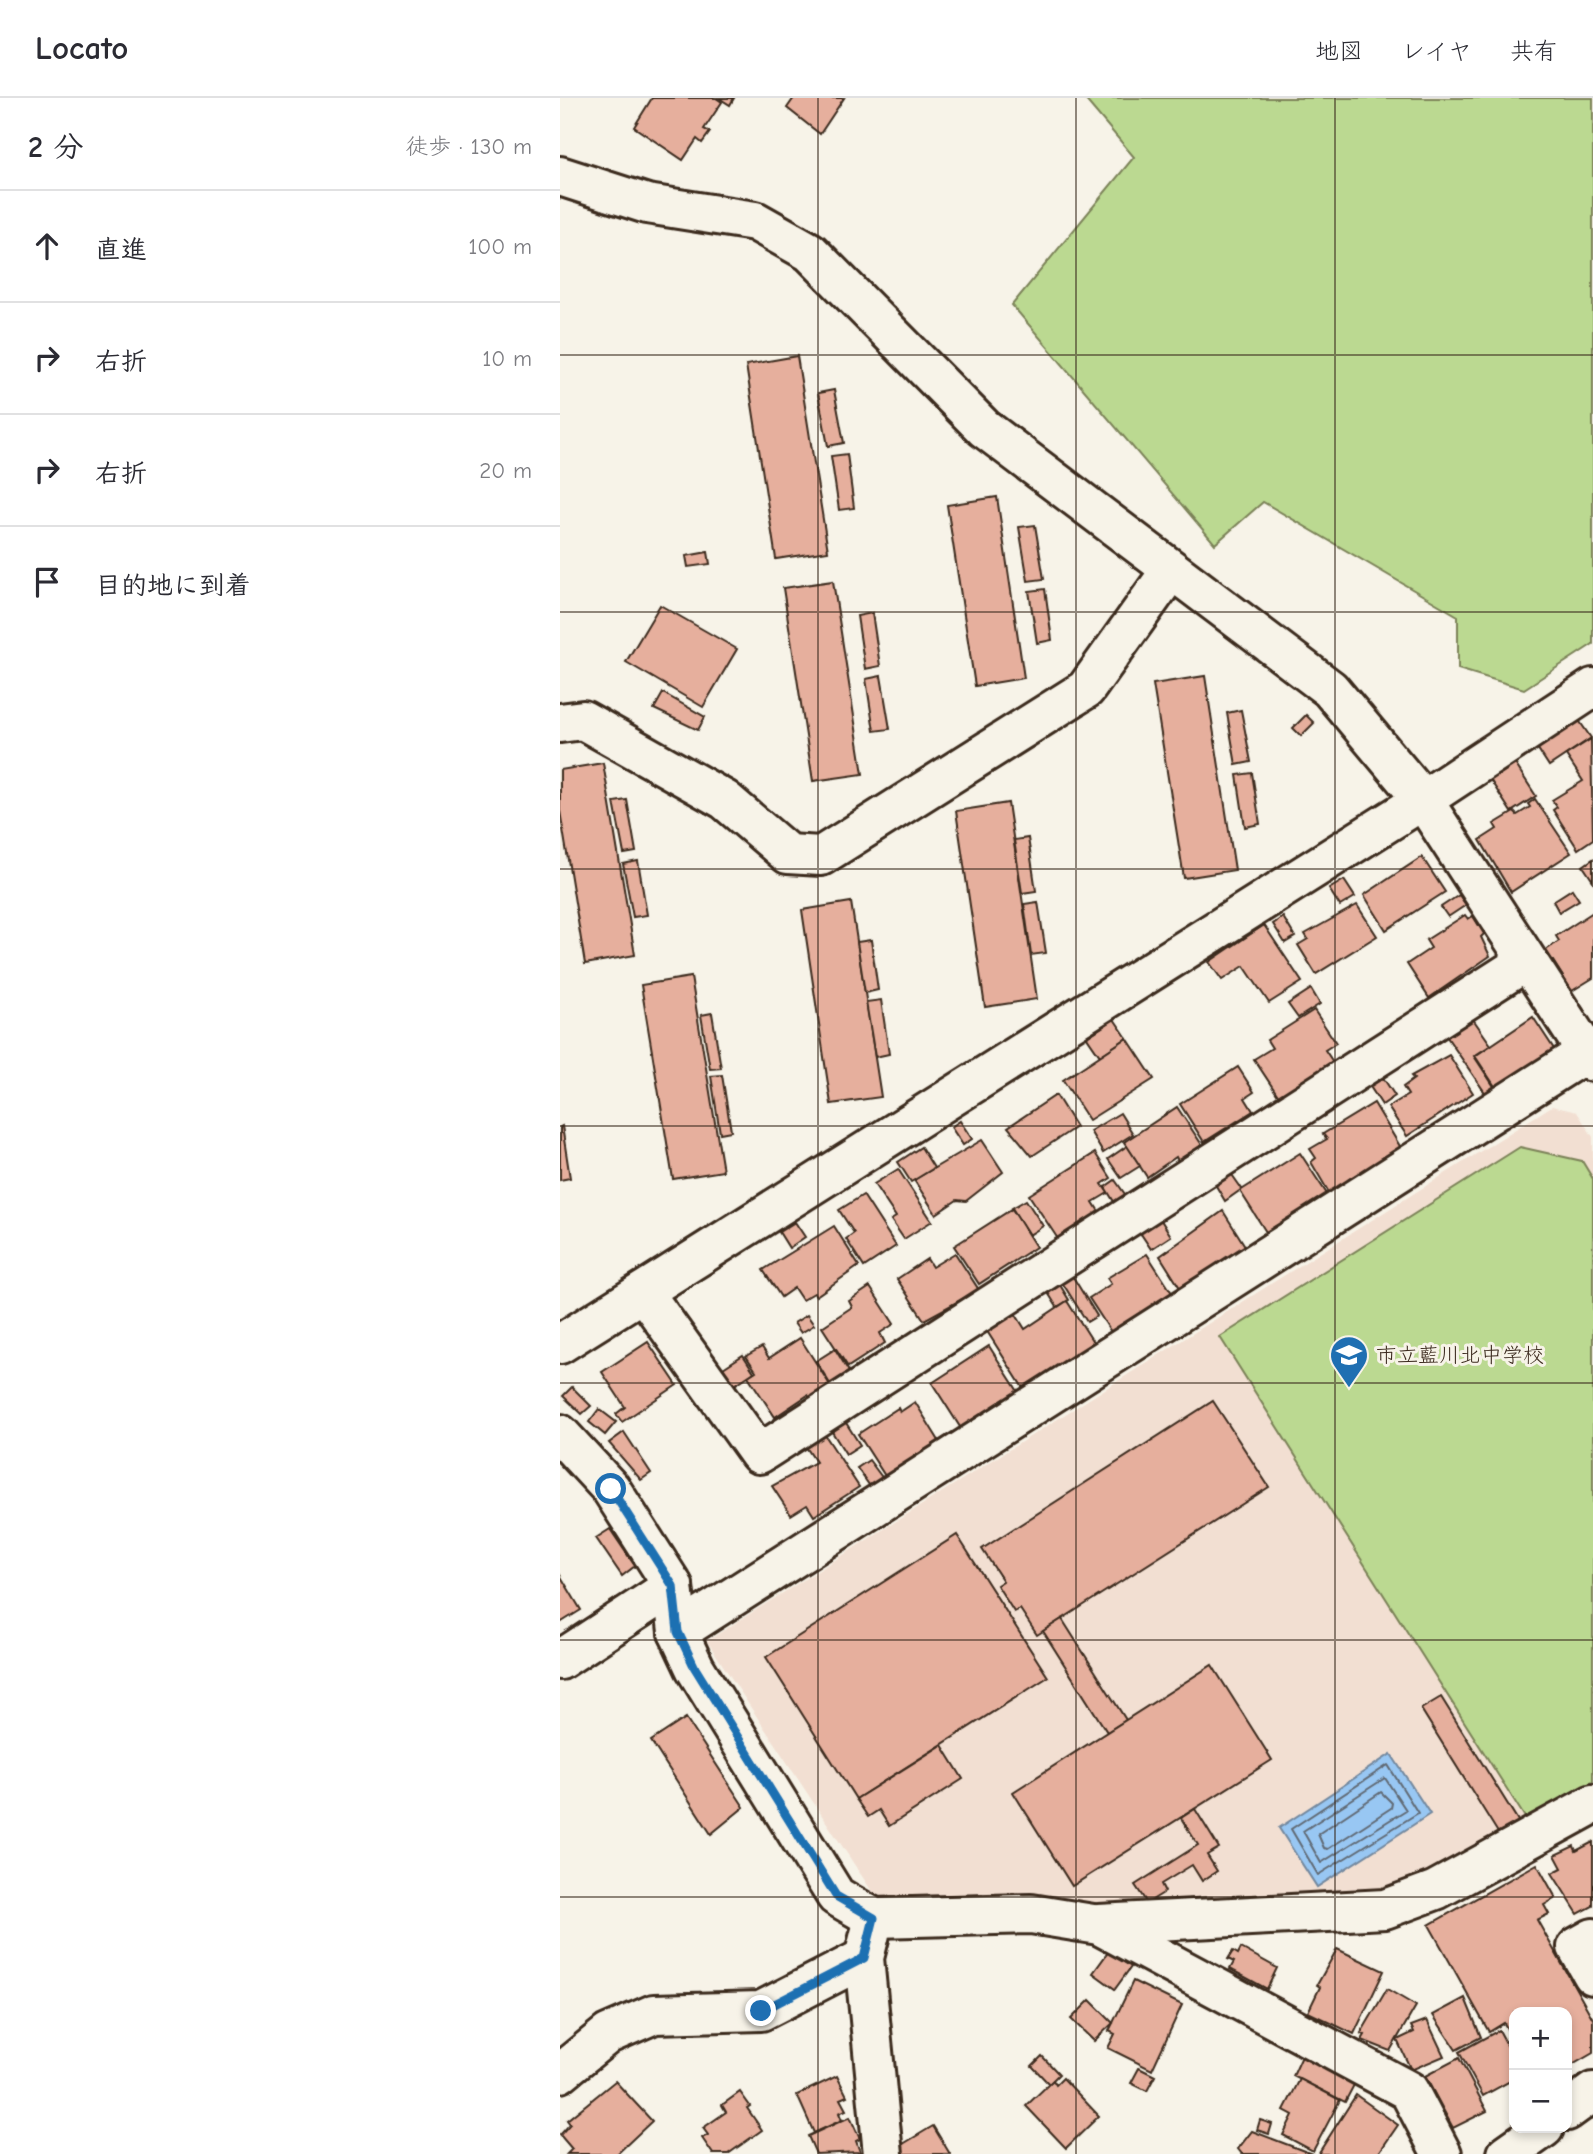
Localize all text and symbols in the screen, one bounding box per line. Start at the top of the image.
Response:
text: Locato [35,29,128,67]
text: 地図 [1315,37,1363,65]
text: レイヤ [1401,37,1472,65]
text: 共有 [1510,37,1558,65]
text: 2 分 [28,130,84,165]
text: 徒歩 · 130 m [405,133,532,160]
icon: ahead [28,227,66,265]
text: 100 m [468,233,532,260]
text: 直進 [95,235,147,265]
icon: right [28,339,66,377]
text: 10 m [482,345,532,372]
text: 右折 [95,347,147,377]
icon: right [28,451,66,489]
text: 20 m [479,457,532,484]
text: 右折 [95,459,147,489]
icon: arrive [28,563,66,601]
text: 目的地に到着 [95,571,251,601]
school or university icon: 市立藍川北中学校 [1328,1334,1370,1389]
place label: 市立藍川北中学校 [1376,1343,1544,1367]
route start [595,1473,626,1504]
route end [745,1995,776,2026]
map controls [1509,2007,1572,2133]
button: + [1509,2007,1572,2070]
button: − [1509,2070,1572,2133]

